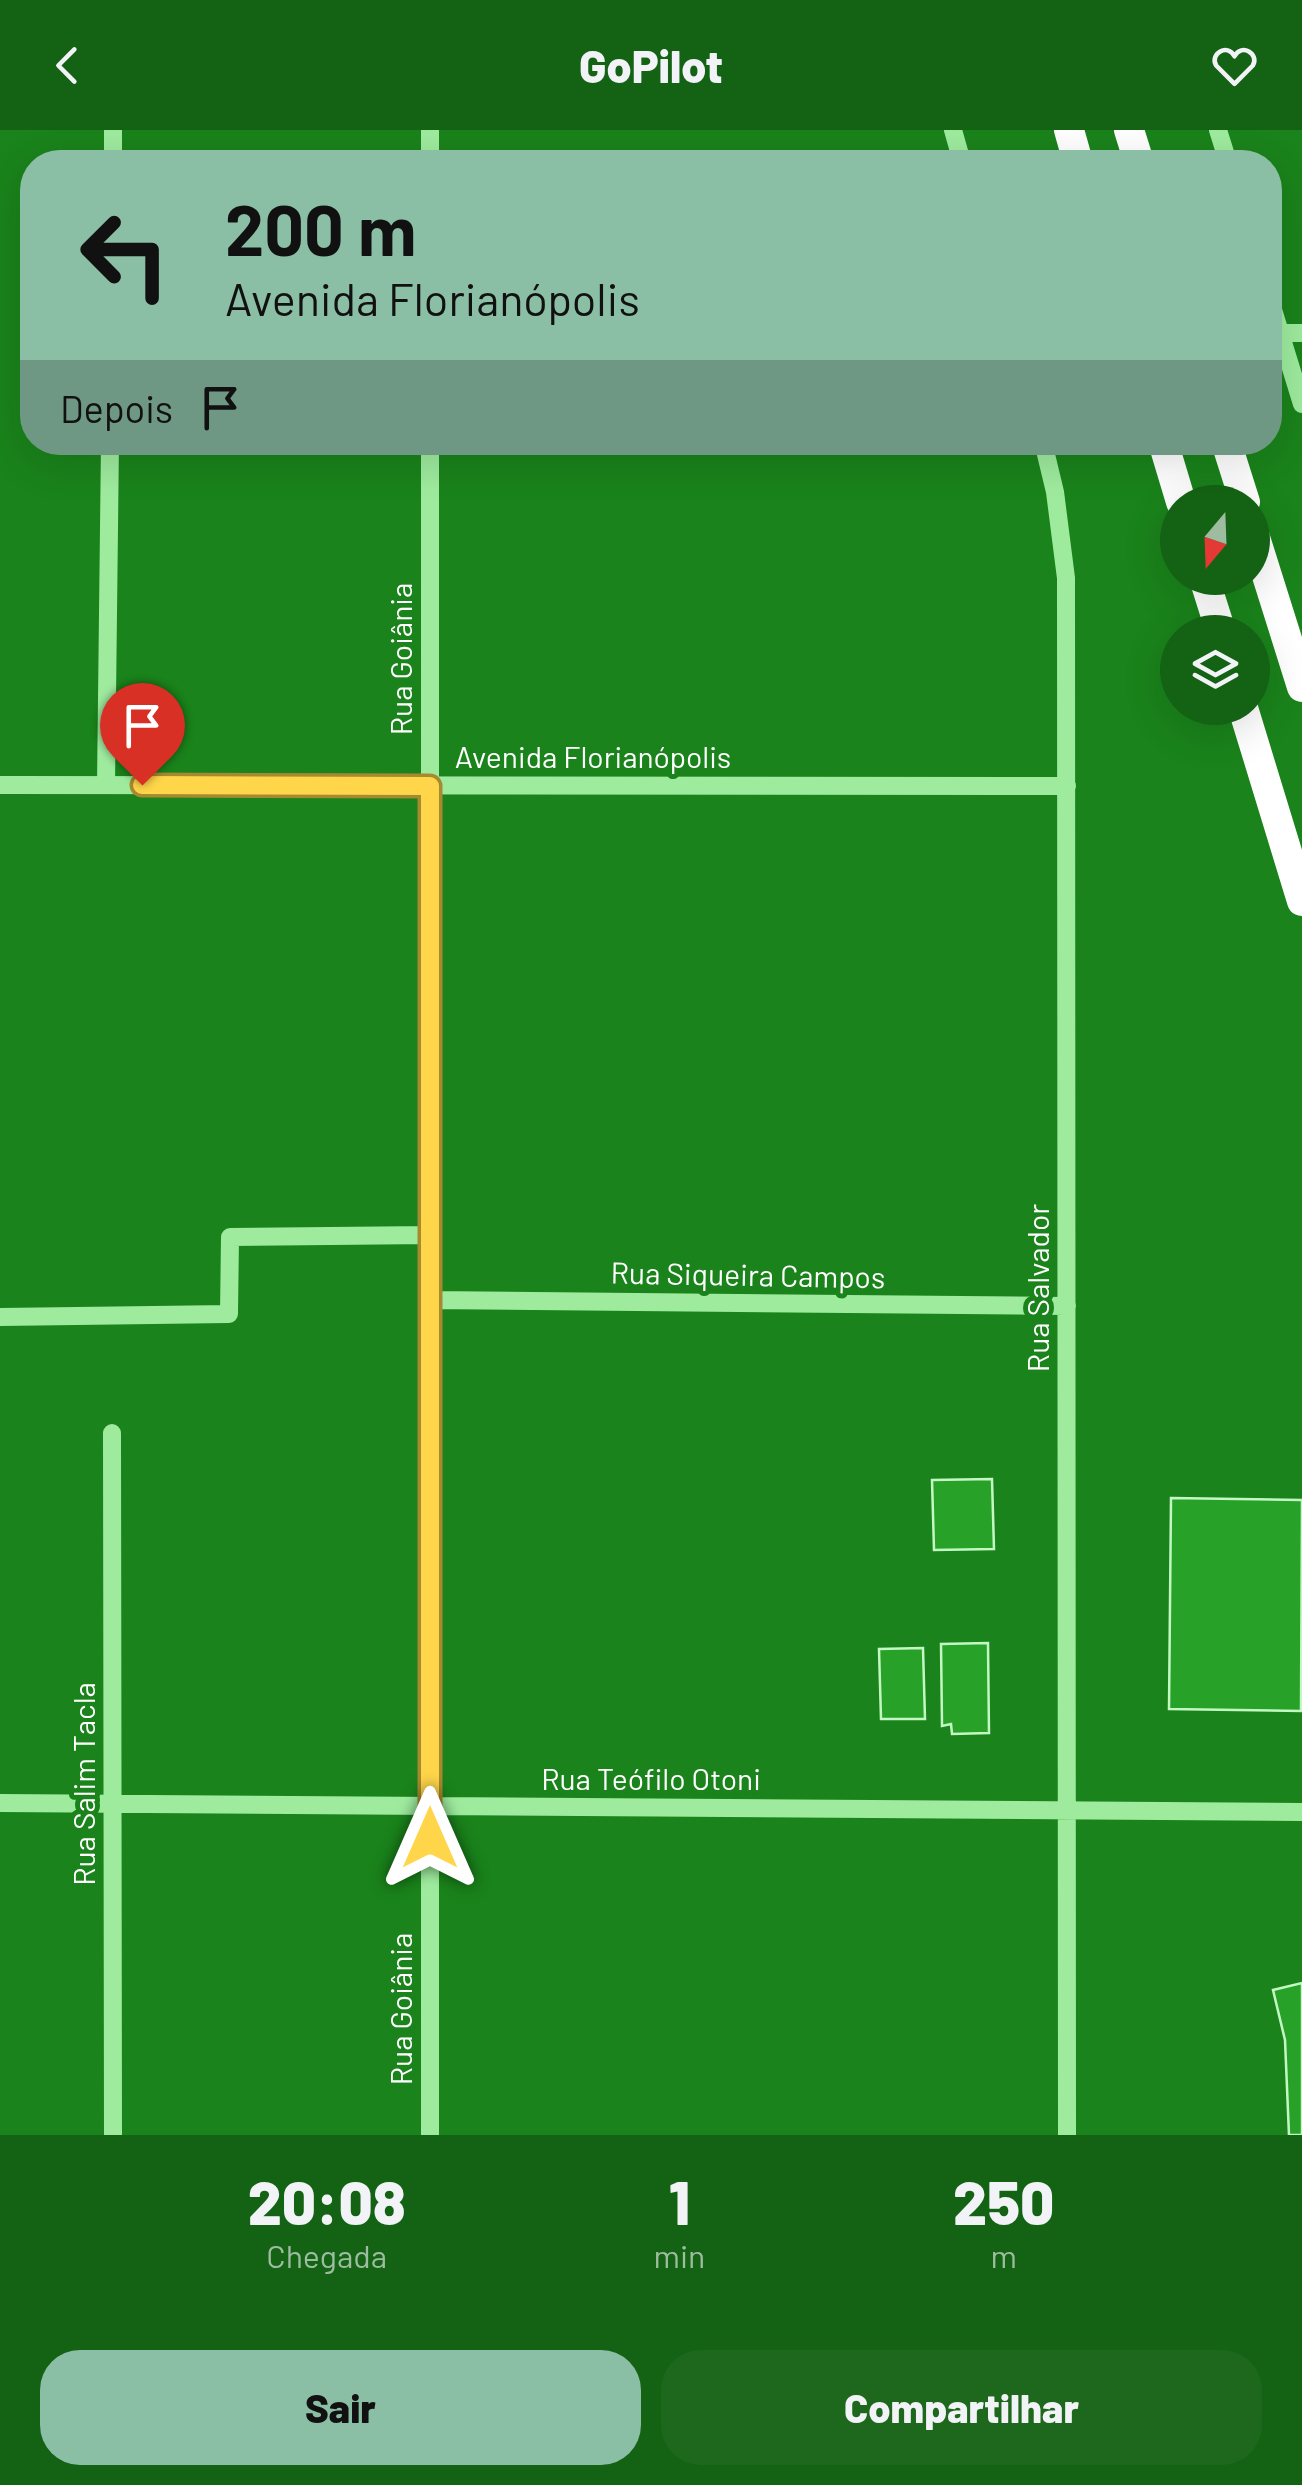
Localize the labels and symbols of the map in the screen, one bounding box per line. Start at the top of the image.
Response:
north arrow [1160,485,1270,595]
street label: Rua Goiânia [382,583,418,735]
pin [100,683,185,786]
street label: Avenida Florianópolis [455,738,731,774]
street label: Rua Salvador [1019,1204,1055,1372]
street label: Rua Siqueira Campos [610,1254,886,1294]
street label: Rua Salim Tacla [65,1682,101,1886]
street label: Rua Teófilo Otoni [541,1760,761,1796]
position arrow [378,1786,482,1890]
street label: Rua Goiânia [382,1933,418,2085]

